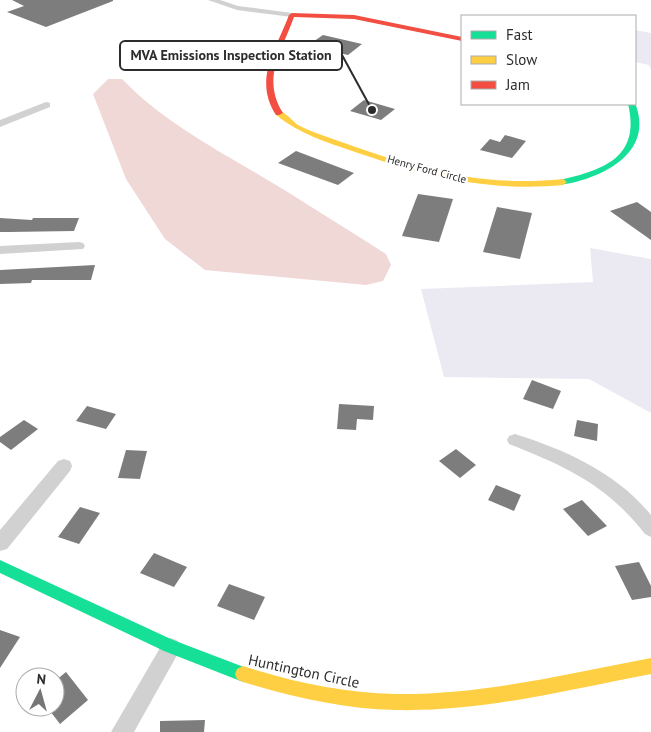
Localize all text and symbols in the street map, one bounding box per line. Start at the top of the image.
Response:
legend [461,15,636,105]
text: Fast [506,25,533,44]
callout: MVA Emissions Inspection Station [120,41,342,70]
text: MVA Emissions Inspection Station [130,46,332,64]
text: Slow [506,50,537,69]
text: Jam [505,75,530,94]
street label: Henry Ford Circle [386,152,468,186]
street label: Huntington Circle [247,650,361,692]
north arrow [15,667,65,717]
text: N [36,670,47,689]

